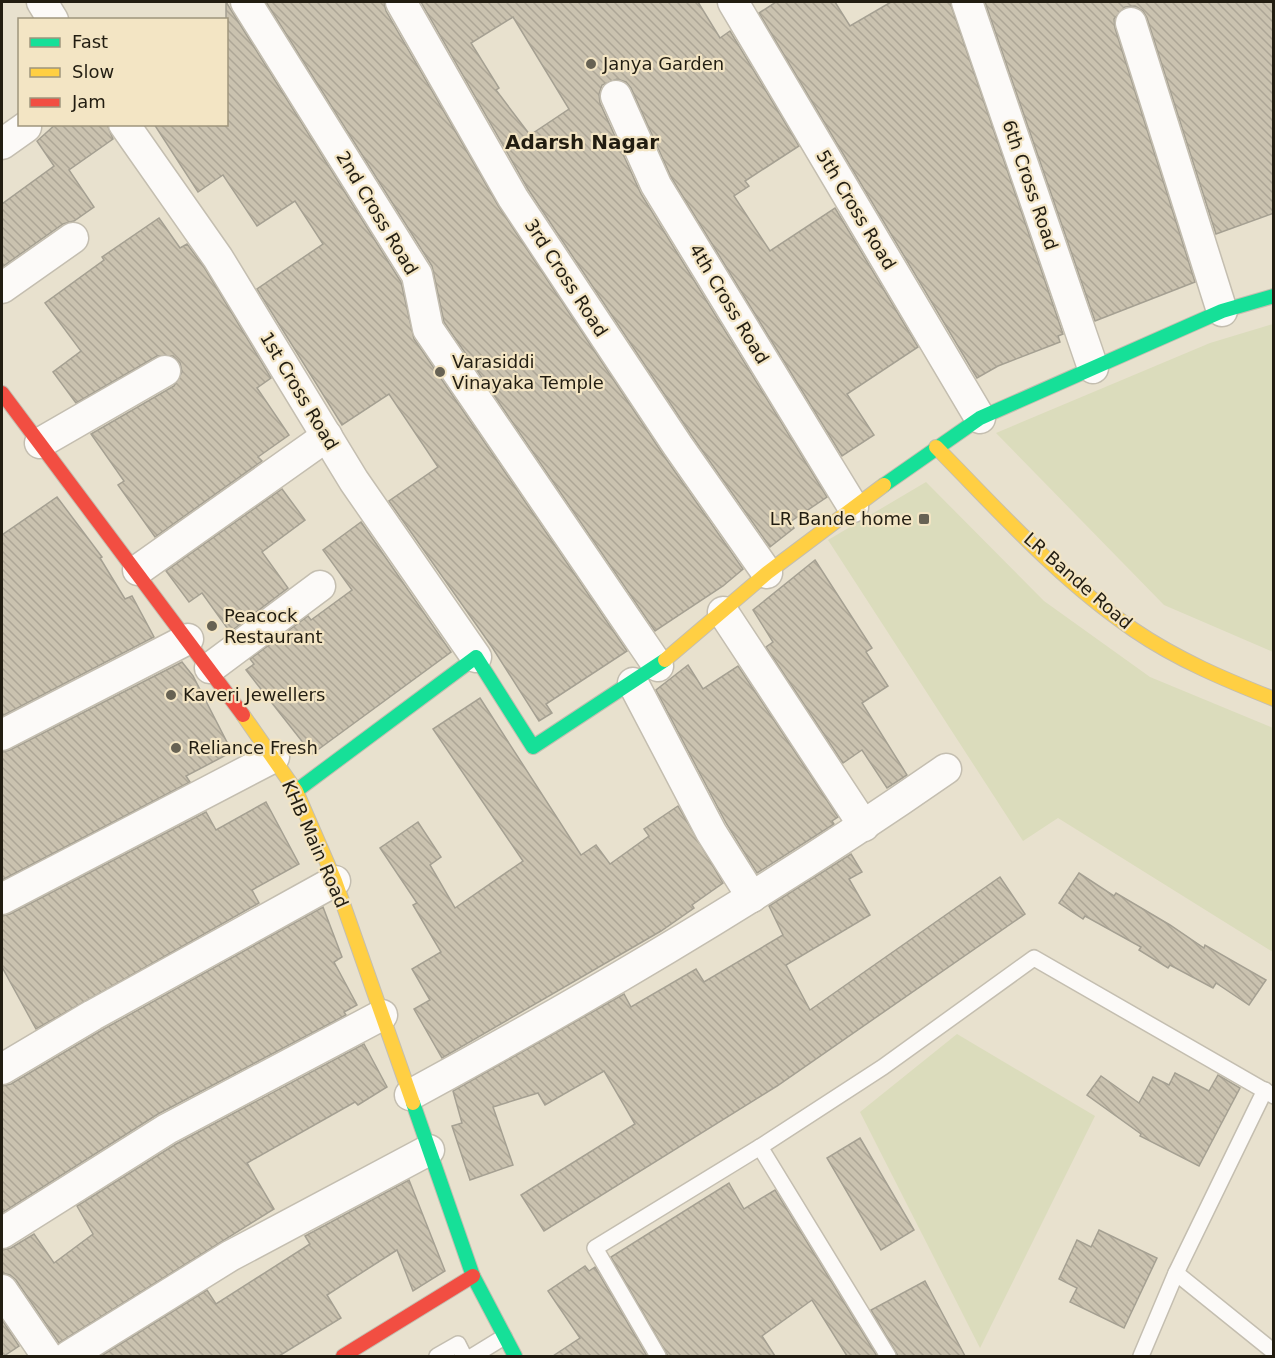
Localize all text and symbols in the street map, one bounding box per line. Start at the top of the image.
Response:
legend [18,18,228,126]
text: Fast [72,31,108,52]
place label: Janya Garden [602,53,724,74]
marker: Janya Garden [584,57,598,71]
text: Slow [72,61,114,82]
text: Jam [71,91,106,112]
street label: 6th Cross Road [998,117,1063,252]
district label: Adarsh Nagar [505,130,659,154]
street label: 5th Cross Road [812,146,900,273]
street label: 2nd Cross Road [332,147,423,278]
street label: 3rd Cross Road [521,215,612,340]
street label: 4th Cross Road [685,240,773,367]
street label: 1st Cross Road [256,328,343,454]
place label: Varasiddi Vinayaka Temple [452,351,604,393]
marker: Varasiddi Vinayaka Temple [433,365,447,379]
place label: LR Bande home [770,508,912,529]
marker: LR Bande home [917,512,931,526]
street label: LR Bande Road [1020,528,1137,633]
place label: Peacock Restaurant [224,605,323,647]
marker: Peacock Restaurant [205,619,219,633]
place label: Kaveri Jewellers [183,684,325,705]
marker: Kaveri Jewellers [164,688,178,702]
place label: Reliance Fresh [188,737,318,758]
marker: Reliance Fresh [169,741,183,755]
street label: KHB Main Road [278,777,353,911]

